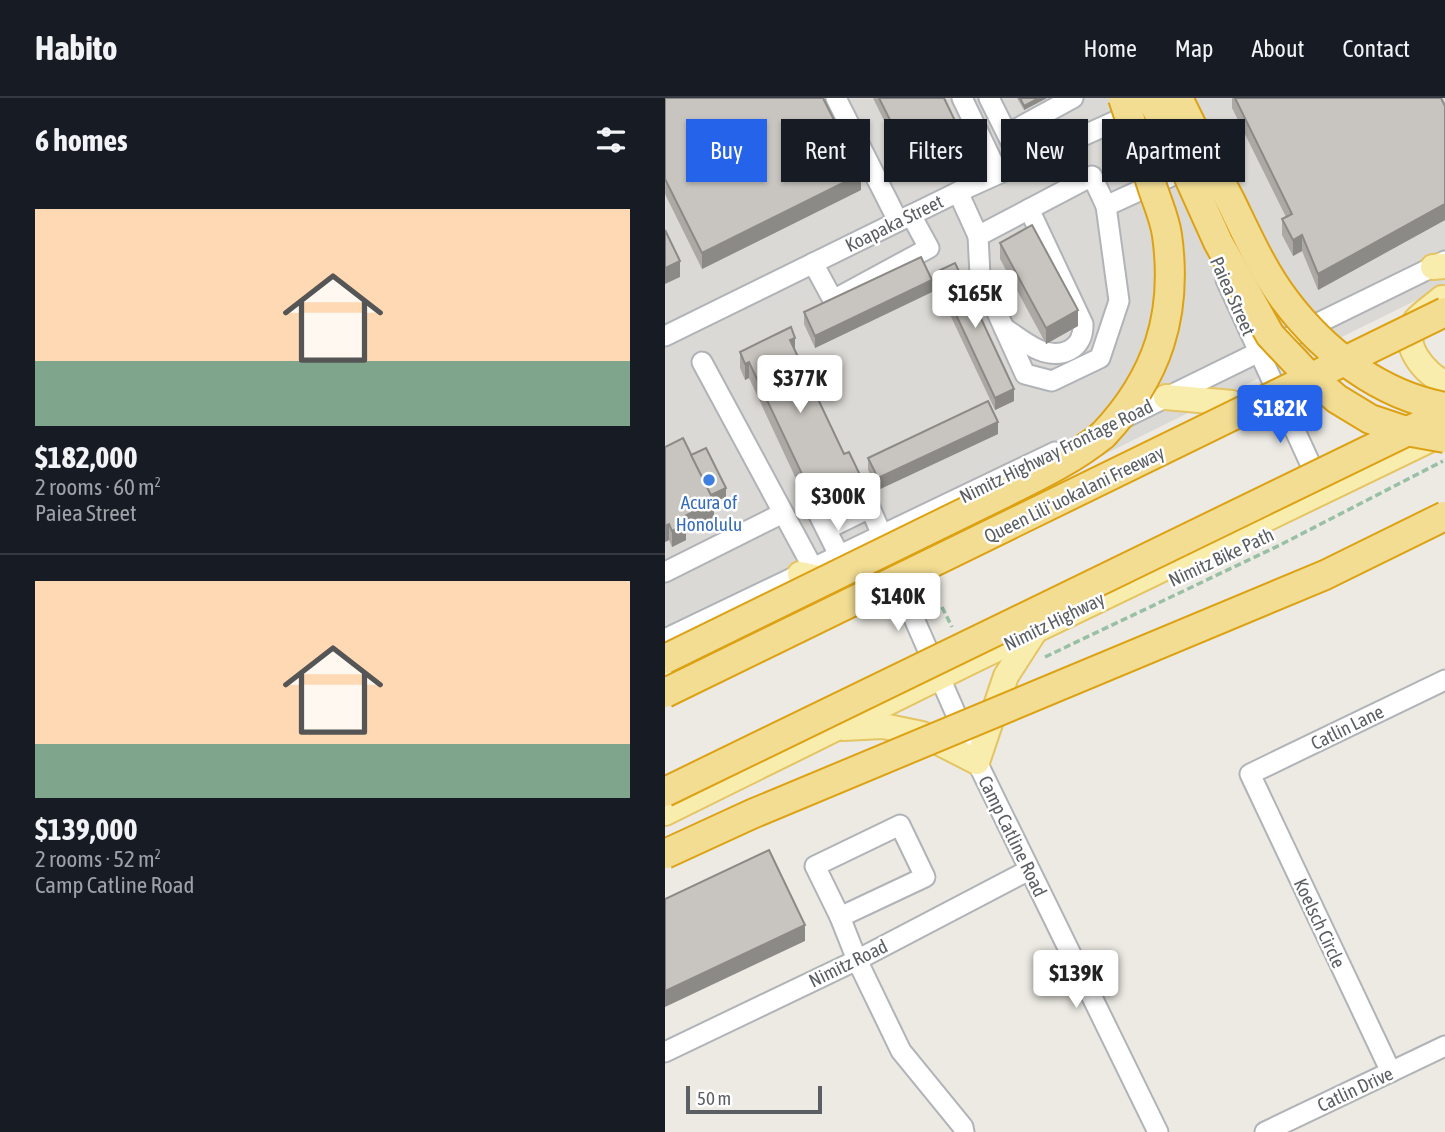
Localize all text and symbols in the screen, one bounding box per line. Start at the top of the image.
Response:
text: Habito [35,29,117,67]
text: Home [1083,35,1137,62]
text: Map [1175,35,1213,62]
text: About [1251,35,1304,62]
text: Contact [1342,35,1410,62]
chip: Buy [686,119,767,182]
chip: Rent [781,119,870,182]
chip: Filters [884,119,987,182]
chip: New [1001,119,1088,182]
chip: Apartment [1102,119,1245,182]
icon: filters [592,121,630,159]
text: 6 homes [35,123,128,157]
street label: Koapaka Street [842,190,946,256]
street label: Paiea Street [1206,253,1260,339]
icon: home [270,255,396,381]
pin: $165K [926,271,1024,330]
text: $165K [948,280,1002,306]
pin: $377K [751,356,849,415]
text: $377K [773,365,827,391]
pin: $182K [1231,386,1329,445]
street label: Nimitz Highway Frontage Road [956,395,1156,507]
text: $182K [1253,395,1307,421]
text: $182,000 [35,440,138,474]
street label: Queen Liliʻuokalani Freeway [980,441,1168,547]
marker: Acura of Honolulu [701,472,717,488]
text: 2 rooms · 60 m² [35,474,161,500]
pin: $300K [789,474,887,533]
text: $300K [811,483,865,509]
place label: Acura of Honolulu [676,491,742,535]
text: Paiea Street [35,500,137,526]
street label: Nimitz Bike Path [1165,523,1277,591]
pin: $140K [849,574,947,633]
text: $140K [871,583,925,609]
street label: Nimitz Highway [1000,587,1108,655]
icon: home [270,627,396,753]
street label: Catlin Lane [1307,700,1387,754]
street label: Camp Catline Road [974,772,1052,900]
text: $139,000 [35,812,138,846]
text: 2 rooms · 52 m² [35,846,161,872]
text: Camp Catline Road [35,872,194,898]
street label: Koelsch Circle [1290,875,1350,971]
street label: Nimitz Road [805,935,891,991]
pin: $139K [1027,950,1125,1010]
text: $139K [1049,960,1103,986]
street label: Catlin Drive [1314,1062,1396,1116]
scale bar [686,1083,823,1115]
text: 50 m [697,1087,731,1109]

